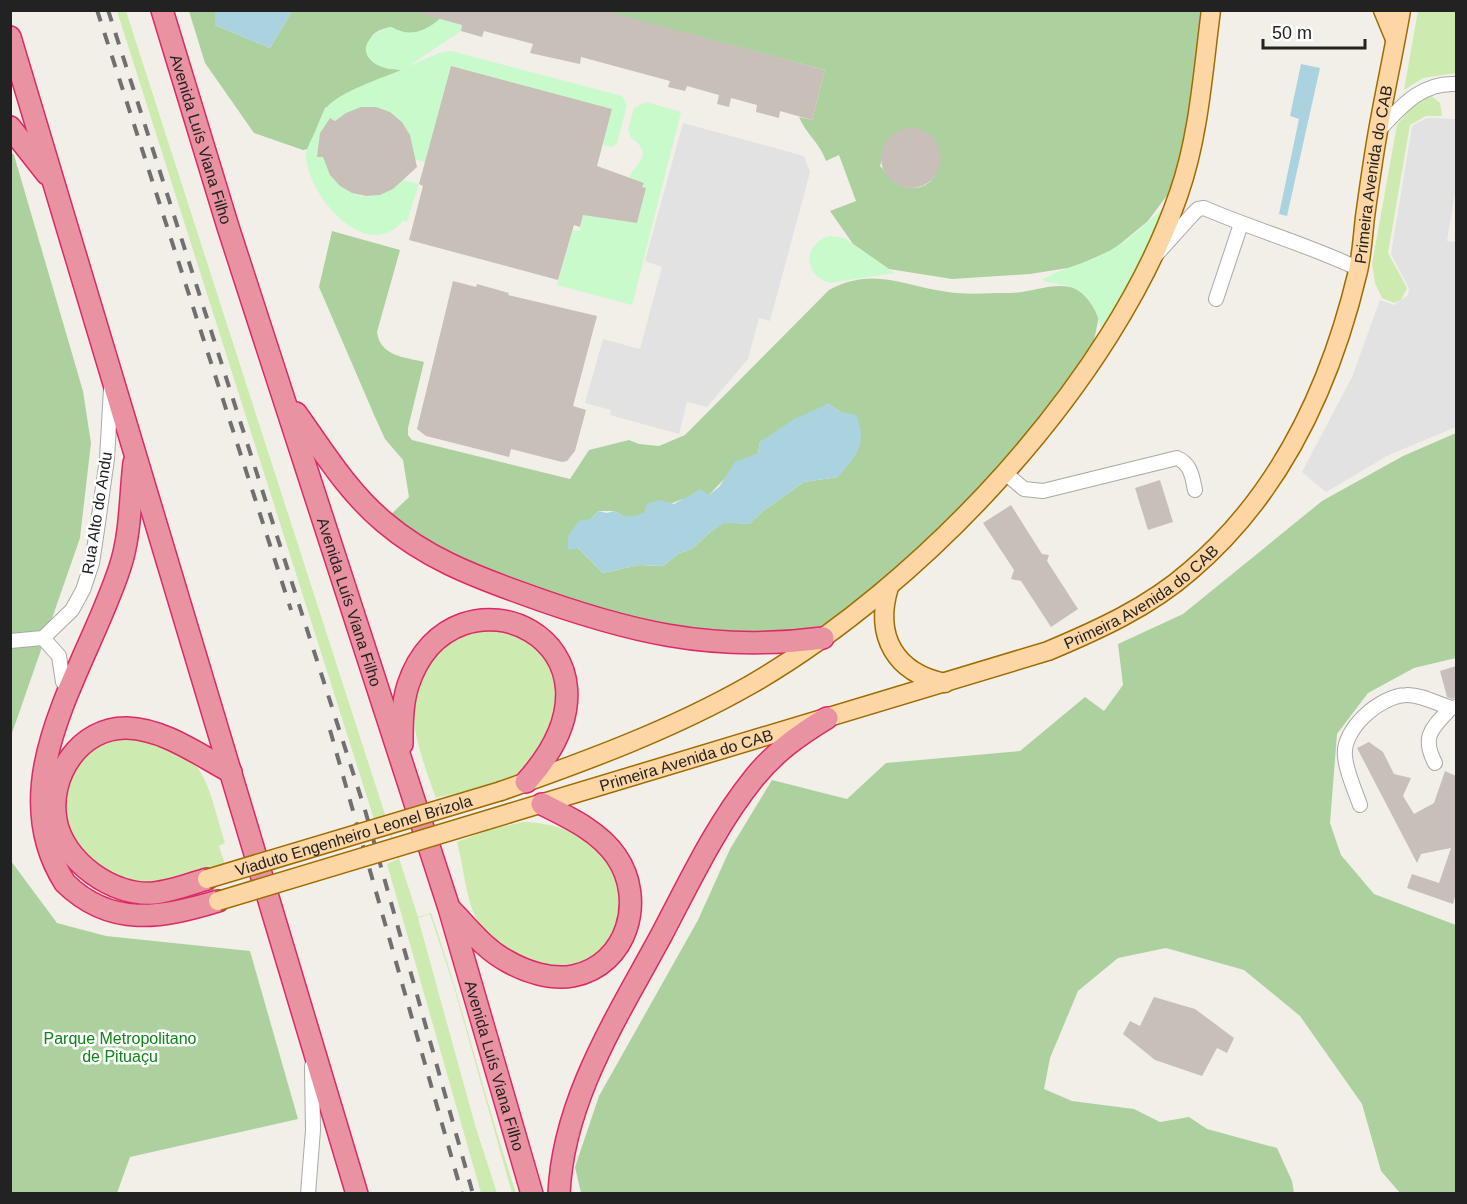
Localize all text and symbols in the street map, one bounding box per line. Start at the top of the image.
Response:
scale bar [1263,12,1365,50]
text: 50 m [1272,23,1312,43]
street label: Avenida Luís Viana Filho [167,52,235,226]
street label: Primeira Avenida do CAB [1351,84,1395,265]
street label: Rua Alto do Andu [79,451,115,575]
street label: Avenida Luís Viana Filho [314,515,385,689]
street label: Primeira Avenida do CAB [1061,541,1221,652]
street label: Primeira Avenida do CAB [597,726,775,794]
street label: Viaduto Engenheiro Leonel Brizola [233,792,474,879]
street label: Avenida Luís Viana Filho [462,979,528,1153]
park label: Parque Metropolitano de Pituaçu [44,1030,197,1065]

